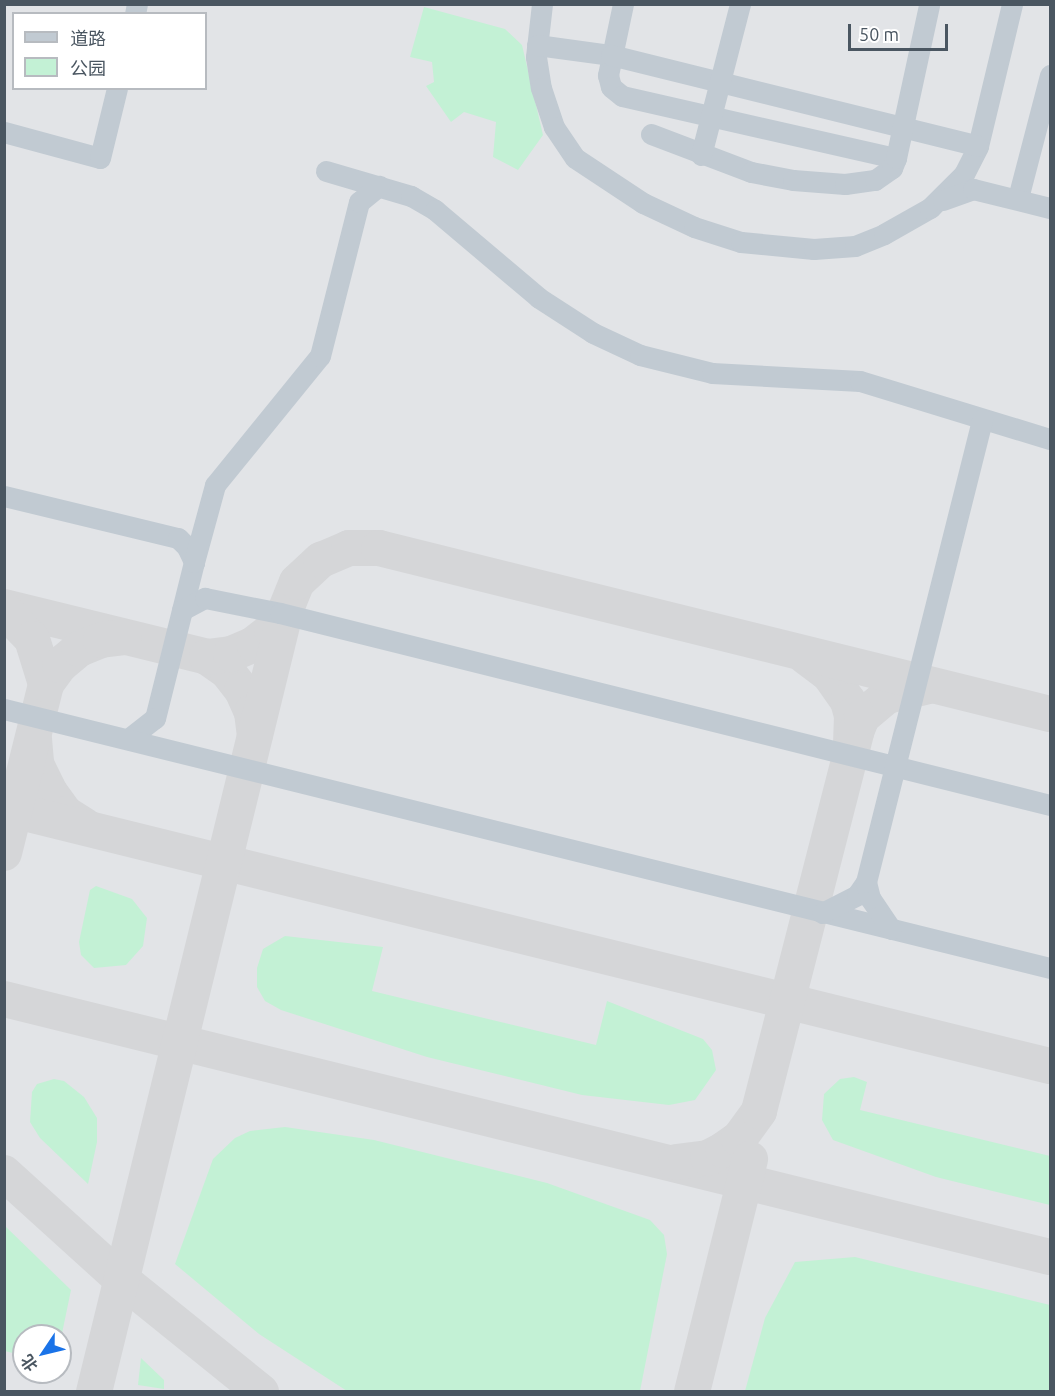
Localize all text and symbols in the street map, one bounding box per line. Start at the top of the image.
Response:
legend [12,12,207,90]
scale bar [851,12,952,50]
text: 50 m [859,24,899,44]
text: 道路 [70,28,106,48]
text: 公园 [70,58,106,78]
north arrow [12,1324,72,1384]
text: 北 [17,1351,41,1375]

